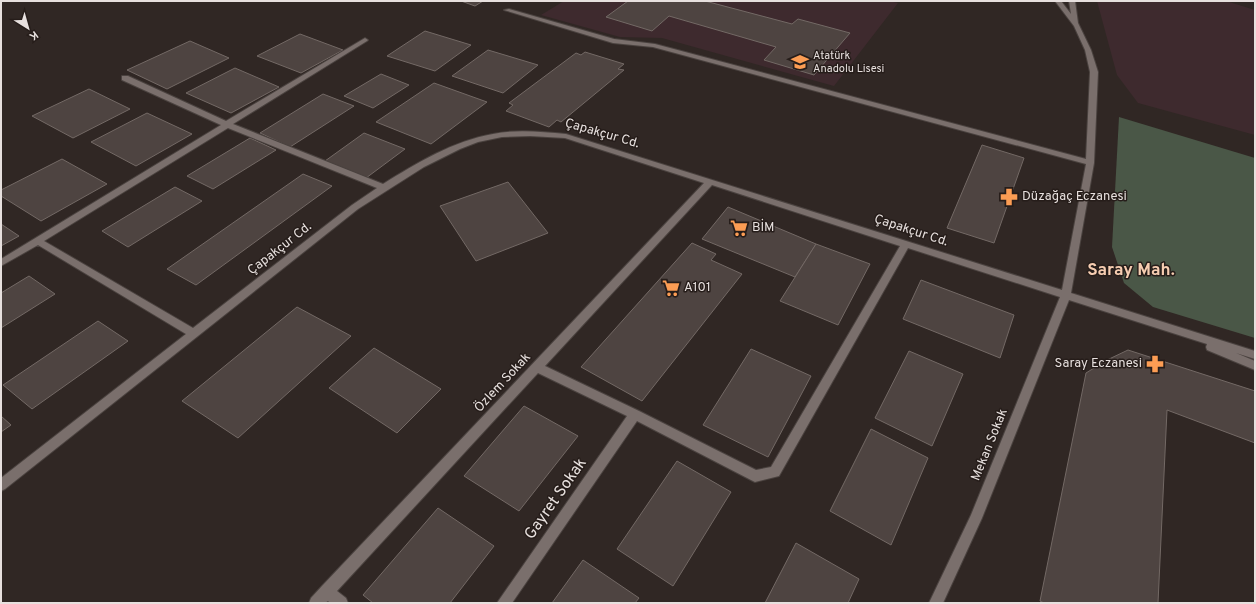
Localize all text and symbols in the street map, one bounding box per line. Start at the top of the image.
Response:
north arrow [8,8,48,48]
text: K [26,27,41,43]
place label: Atatürk Anadolu Lisesi [813,49,884,76]
school or university icon: Atatürk Anadolu Lisesi [790,52,810,72]
street label: Çapakçur Cd. [563,116,641,152]
pharmacy icon: Düzağaç Eczanesi [999,187,1019,207]
place label: Düzağaç Eczanesi [1022,189,1127,205]
street label: Çapakçur Cd. [872,212,950,251]
supermarket icon: BİM [729,218,749,238]
place label: BİM [752,218,775,236]
street label: Çapakçur Cd. [245,219,315,279]
district label: Saray Mah. [1087,260,1175,282]
supermarket icon: A101 [661,278,681,298]
place label: A101 [684,280,711,296]
street label: Özlem Sokak [470,348,535,416]
pharmacy icon: Saray Eczanesi [1145,354,1165,374]
place label: Saray Eczanesi [1055,356,1142,372]
street label: Mekan Sokak [968,406,1012,483]
street label: Gayret Sokak [520,454,592,544]

